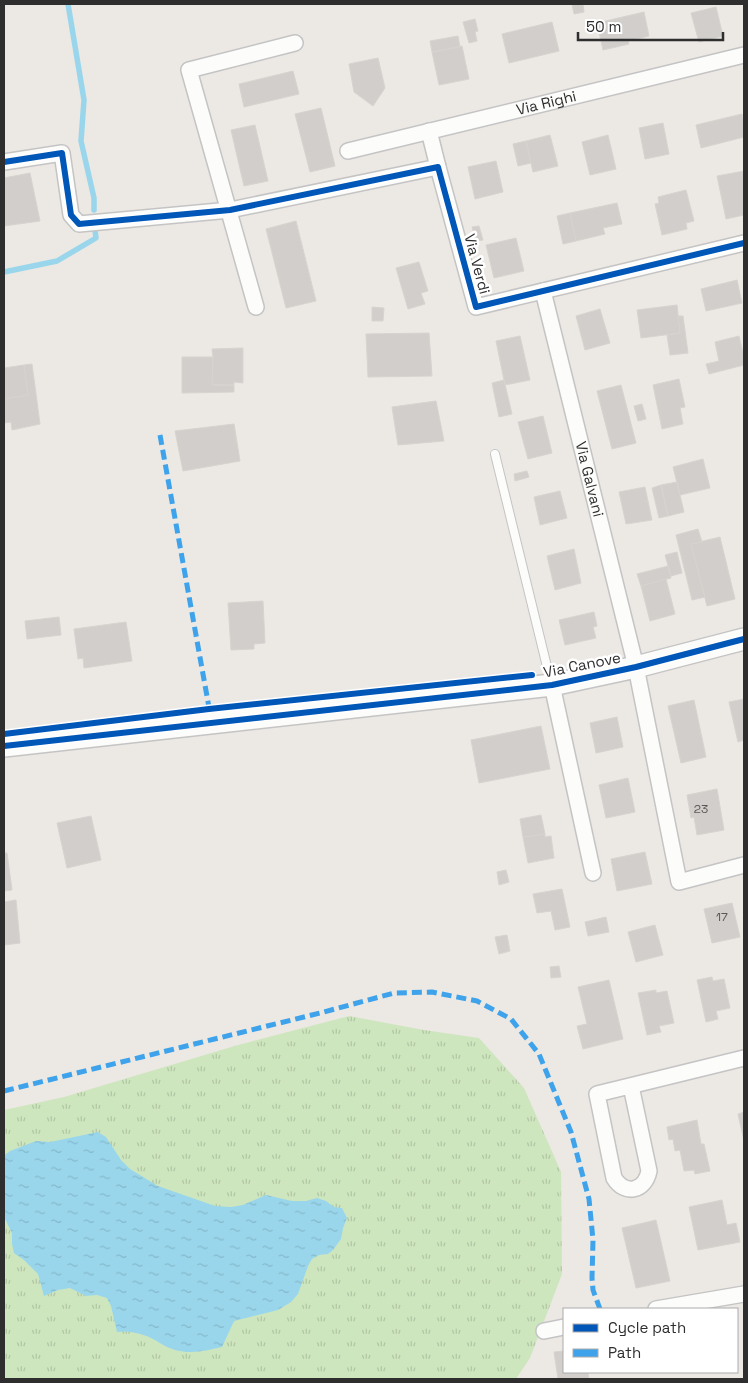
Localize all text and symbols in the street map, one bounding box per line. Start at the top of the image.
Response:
scale bar [578,10,723,42]
text: 50 m [586,17,621,36]
street label: Via Righi [514,86,578,119]
street label: Via Verdi [460,232,495,296]
street label: Via Galvani [572,439,609,519]
street label: Via Canove [542,648,622,681]
house number: 23 [694,801,708,817]
house number: 17 [716,909,728,925]
legend [563,1308,738,1373]
text: Cycle path [608,1318,686,1337]
text: Path [608,1343,641,1362]

